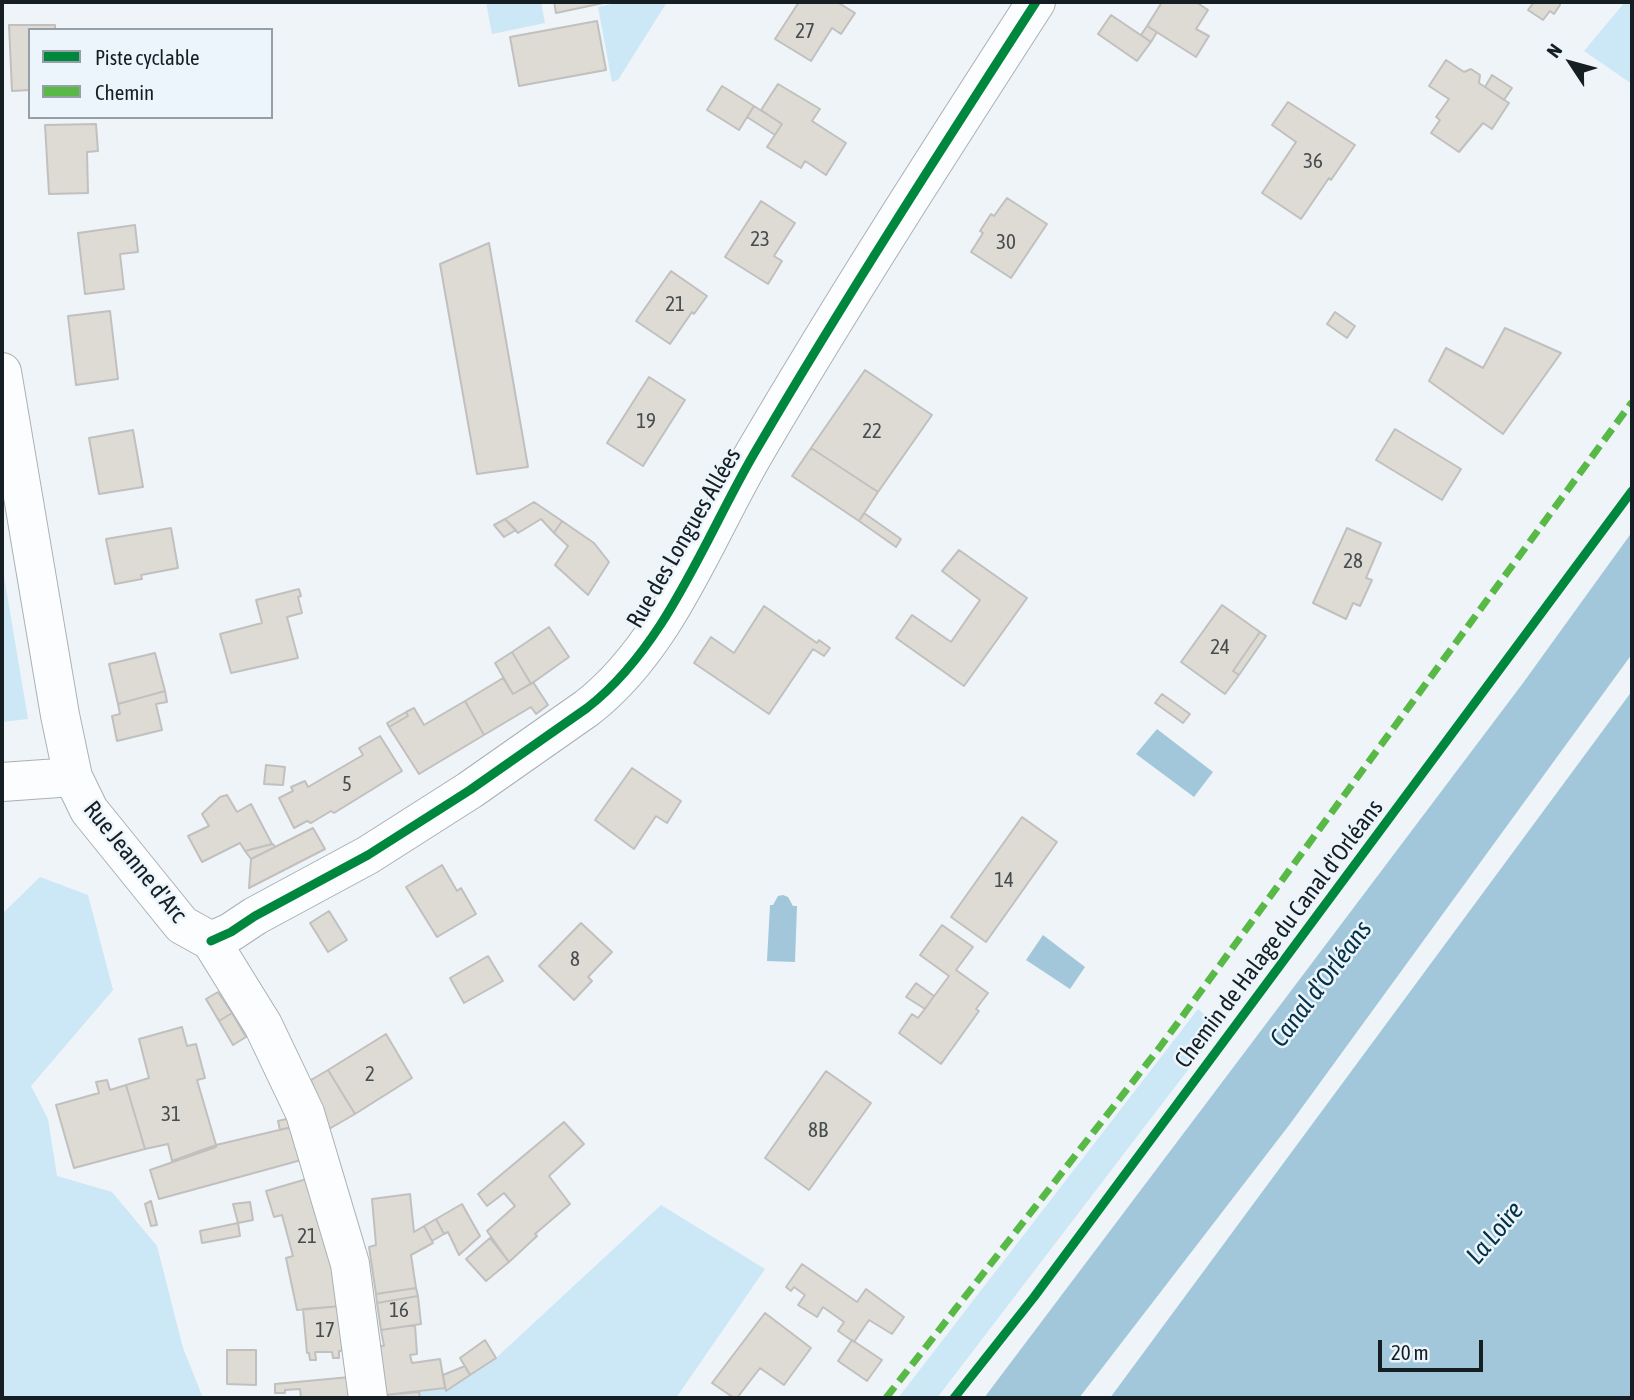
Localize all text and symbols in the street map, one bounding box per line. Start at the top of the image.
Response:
house number: 27 [795,18,815,44]
legend [28,28,273,119]
north arrow [1536,28,1606,98]
text: N [1542,40,1566,62]
text: Piste cyclable [95,45,200,69]
text: Chemin [95,80,154,104]
house number: 36 [1303,148,1323,174]
house number: 23 [750,226,770,252]
house number: 30 [996,229,1016,255]
house number: 21 [665,291,685,317]
house number: 19 [636,408,656,434]
house number: 22 [862,418,882,444]
street label: Rue des Longues Allées [621,443,747,633]
house number: 28 [1343,548,1363,574]
house number: 24 [1210,634,1230,660]
house number: 5 [342,771,352,797]
street label: Chemin de Halage du Canal d'Orléans [1169,794,1389,1074]
street label: Rue Jeanne d'Arc [77,795,193,929]
house number: 14 [994,867,1014,893]
water label: Canal d'Orléans [1263,915,1379,1053]
house number: 8 [570,946,580,972]
house number: 2 [365,1061,375,1087]
house number: 31 [161,1101,181,1127]
house number: 8B [808,1117,828,1143]
water label: La Loire [1460,1195,1530,1271]
house number: 21 [297,1223,317,1249]
house number: 16 [389,1297,409,1323]
house number: 17 [315,1317,335,1343]
scale bar [1382,1326,1487,1370]
text: 20 m [1391,1340,1429,1364]

